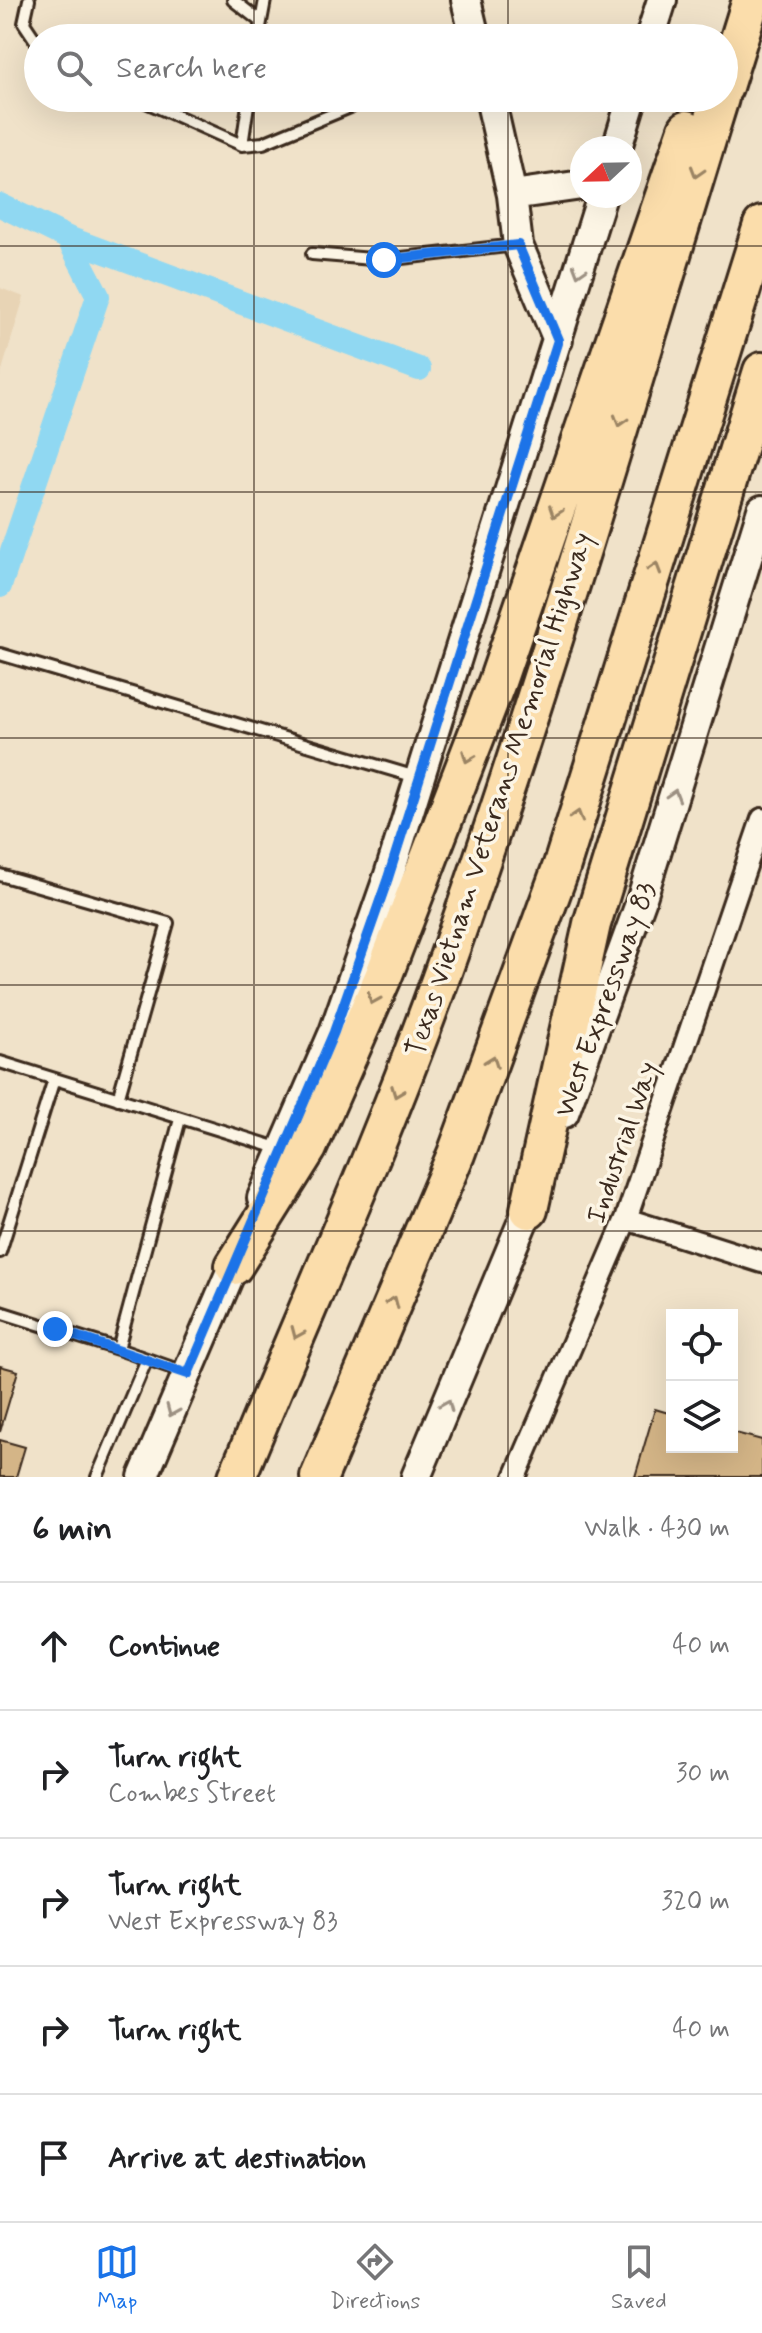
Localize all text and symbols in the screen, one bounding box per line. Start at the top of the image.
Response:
search box [24,24,738,112]
icon: search [52,46,96,90]
text: Search here [116,49,267,88]
north arrow [570,136,642,208]
one-way arrow [690,165,706,179]
route start [366,242,402,278]
one-way arrow [572,263,588,277]
one-way arrow [613,413,629,427]
one-way arrow [548,504,564,518]
street label: Texas Vietnam Veterans Memorial Highway [398,528,603,1062]
one-way arrow [646,561,662,575]
one-way arrow [461,749,478,763]
one-way arrow [665,788,681,802]
one-way arrow [568,810,584,823]
street label: West Expressway 83 [547,877,666,1122]
one-way arrow [367,991,383,1005]
one-way arrow [482,1055,498,1069]
street label: Industrial Way [578,1057,668,1229]
one-way arrow [390,1084,407,1098]
one-way arrow [384,1296,400,1310]
map controls [666,1309,738,1453]
button: locate [666,1309,738,1381]
route end [37,1311,73,1347]
one-way arrow [291,1324,307,1339]
button: layers [666,1381,738,1453]
one-way arrow [437,1399,453,1413]
one-way arrow [165,1403,181,1417]
text: 6 min [32,1507,112,1552]
text: Walk · 430 m [584,1512,730,1546]
icon: ahead [32,1624,76,1668]
text: Continue [108,1627,220,1666]
text: 40 m [672,1629,730,1663]
text: Turn right [108,1738,241,1777]
icon: right [32,1752,76,1796]
text: 30 m [676,1757,730,1791]
text: Combes Street [108,1777,276,1811]
text: Turn right [108,1866,241,1905]
icon: right [32,1880,76,1924]
text: 320 m [661,1885,730,1919]
text: West Expressway 83 [108,1905,338,1939]
icon: right [32,2008,76,2052]
text: Turn right [108,2011,241,2050]
text: 40 m [672,2013,730,2047]
icon: arrive [32,2136,76,2180]
text: Arrive at destination [108,2139,366,2178]
tab: Map [95,2240,139,2316]
tab: Directions [330,2240,420,2316]
tab: Saved [611,2240,667,2316]

